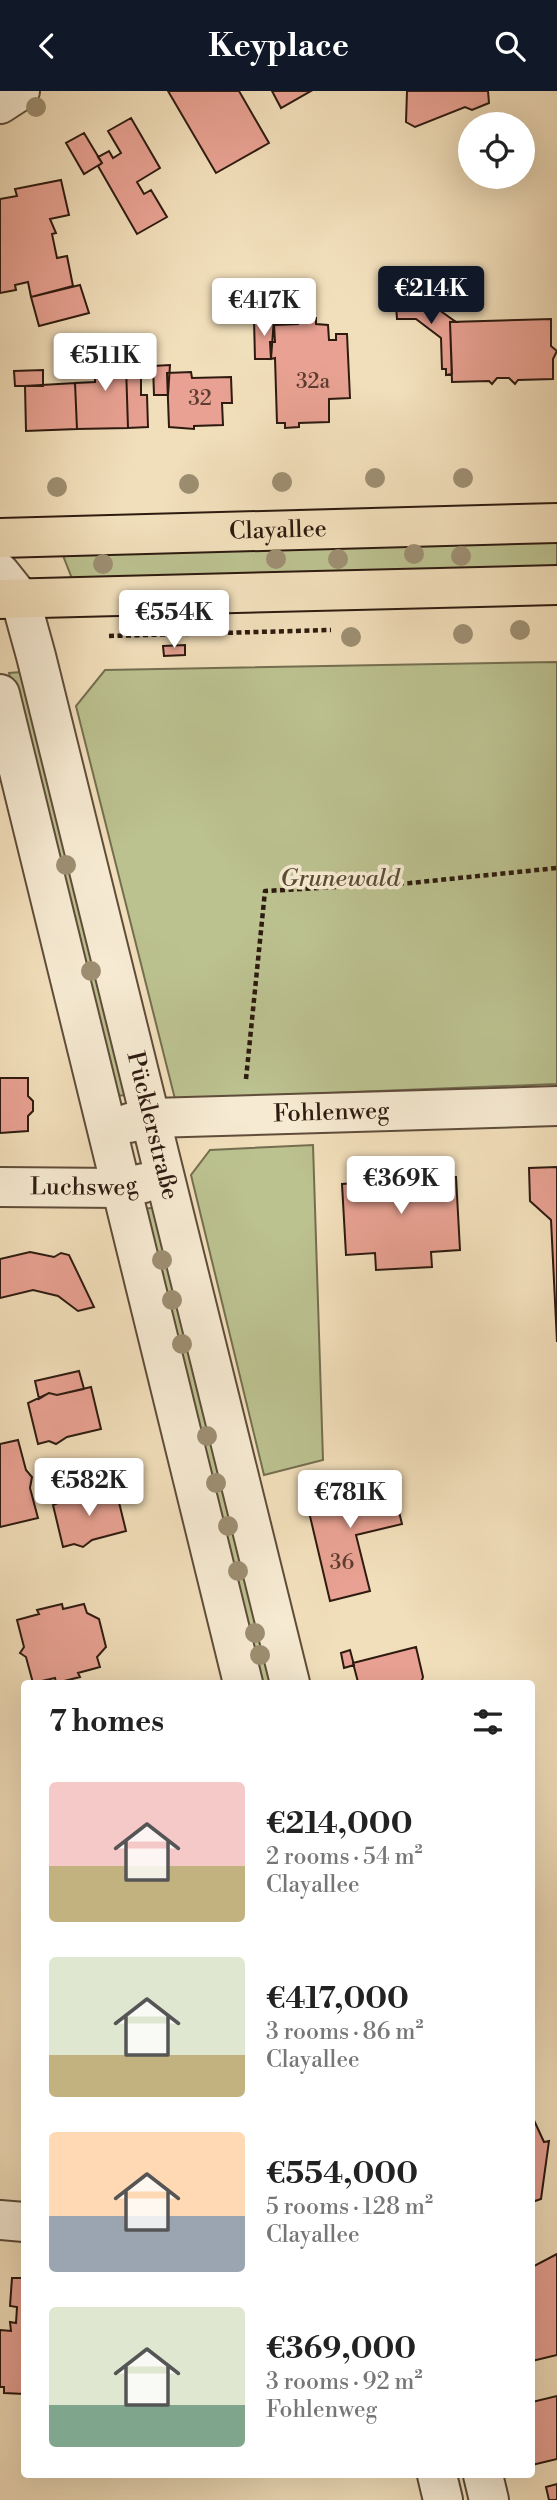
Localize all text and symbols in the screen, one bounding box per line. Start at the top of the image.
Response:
text: Keyplace [208,26,349,66]
icon: back [28,27,66,65]
icon: search [491,27,529,65]
map controls [458,112,535,189]
button: locate [458,112,535,189]
pin: €214K [382,267,480,326]
text: €214K [394,275,468,303]
pin: €417K [215,279,313,338]
text: €417K [228,287,300,315]
pin: €511K [56,334,154,393]
text: €511K [70,342,140,370]
house number: 32a [296,369,330,395]
house number: 32 [188,386,212,412]
street label: Clayallee [229,514,327,547]
pin: €554K [125,591,223,650]
text: €554K [135,599,213,627]
park label: Grunewald [280,864,401,894]
street label: Pücklerstraße [119,1048,185,1203]
street label: Fohlenweg [273,1096,391,1129]
pin: €369K [352,1157,450,1216]
text: €369K [363,1165,439,1193]
street label: Luchsweg [30,1170,141,1203]
pin: €582K [40,1459,138,1518]
text: €582K [51,1467,127,1495]
pin: €781K [301,1471,399,1530]
text: €781K [314,1479,386,1507]
house number: 36 [330,1550,354,1576]
text: 7 homes [49,1703,164,1741]
icon: filters [469,1703,507,1741]
text: €214,000 [266,1805,413,1843]
icon: home [105,1810,189,1894]
text: 2 rooms · 54 m² [266,1843,423,1871]
text: Clayallee [266,1871,360,1899]
text: €417,000 [266,1980,409,2018]
icon: home [105,1985,189,2069]
text: 3 rooms · 86 m² [266,2018,423,2046]
text: Clayallee [266,2046,360,2074]
text: €554,000 [266,2155,418,2193]
icon: home [105,2160,189,2244]
text: 5 rooms · 128 m² [266,2193,433,2221]
text: Clayallee [266,2221,360,2249]
text: €369,000 [266,2330,416,2368]
icon: home [105,2335,189,2419]
text: 3 rooms · 92 m² [266,2368,422,2396]
text: Fohlenweg [266,2396,377,2424]

